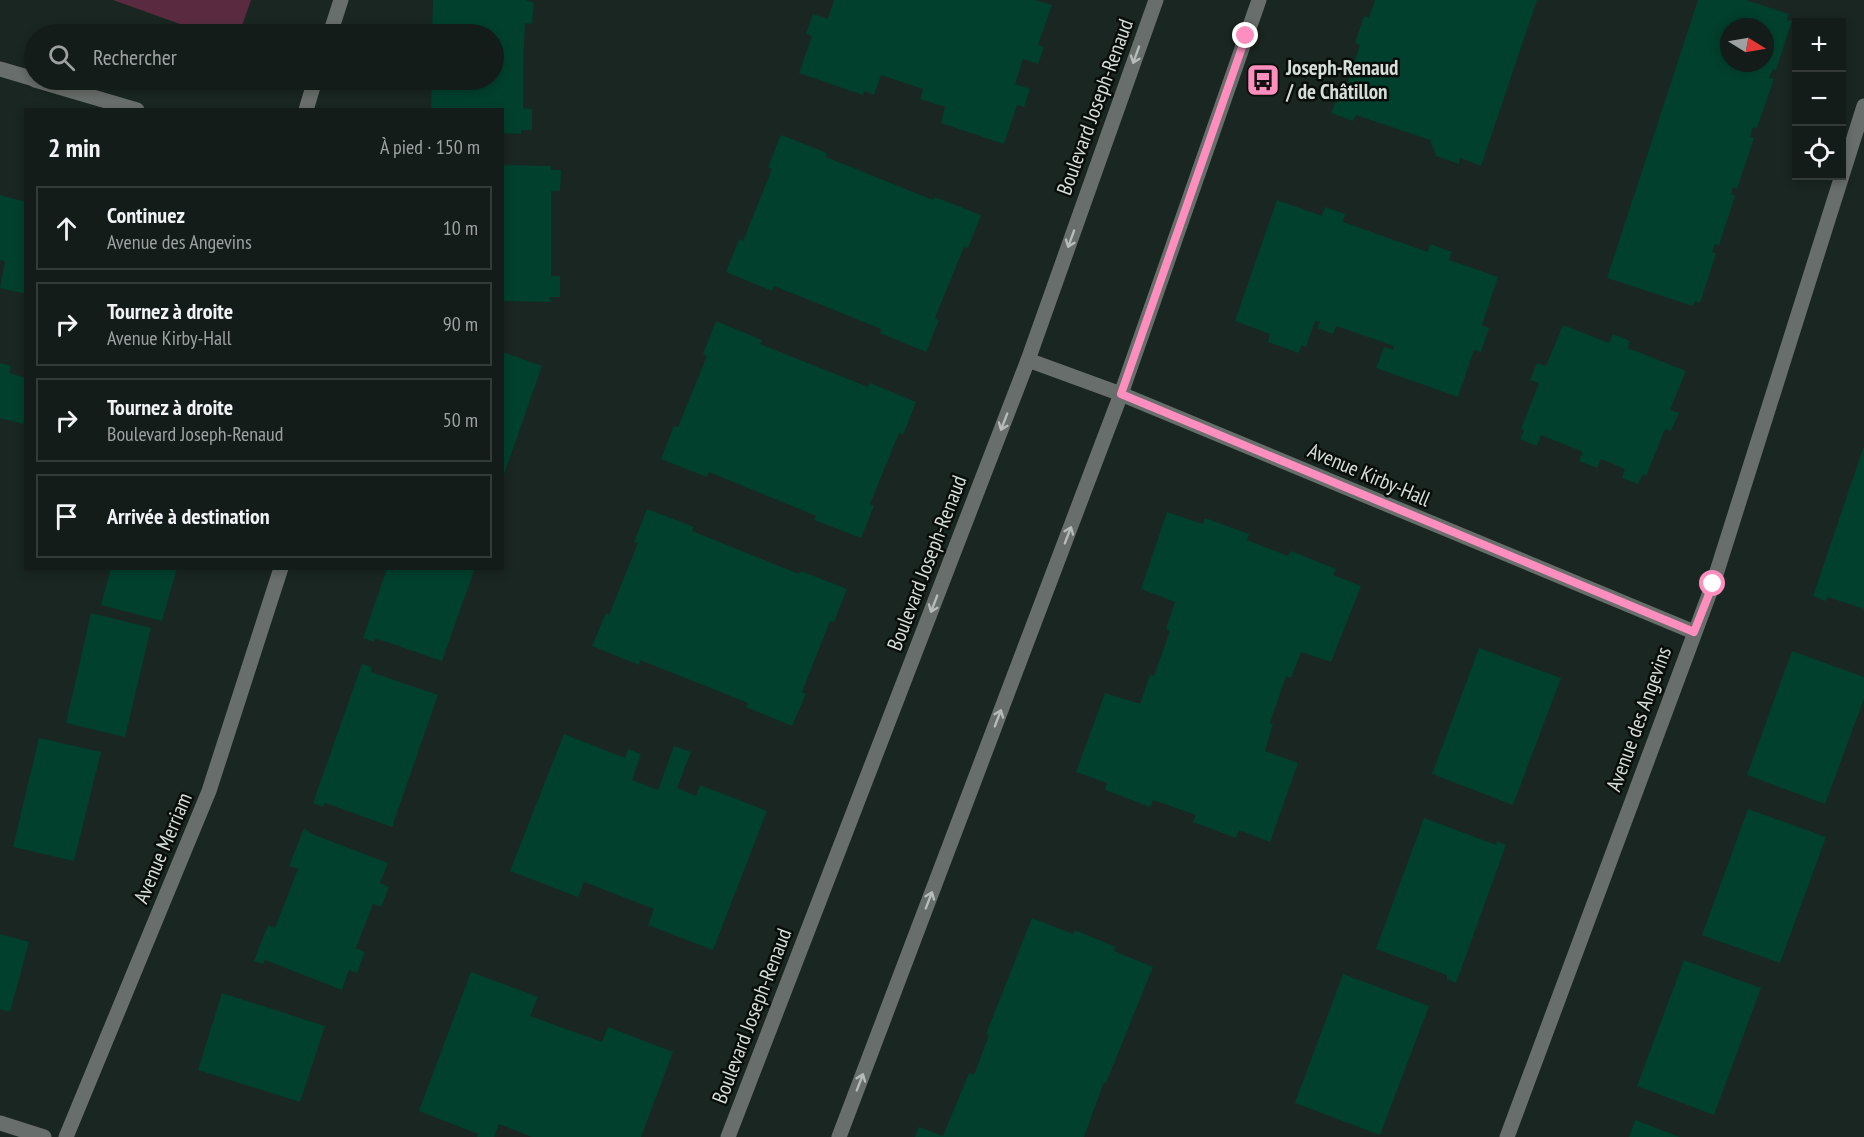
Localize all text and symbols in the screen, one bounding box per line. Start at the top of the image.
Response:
street label: Boulevard Joseph-Renaud [1050,15,1139,199]
north arrow [1720,18,1774,72]
map controls [1792,18,1846,180]
button: + [1792,18,1846,72]
route end [1232,22,1258,48]
search box [24,24,504,90]
icon: search [45,41,78,74]
text: Rechercher [93,43,177,71]
one-way arrow [1130,45,1141,64]
place label: Joseph-Renaud / de Châtillon [1285,54,1398,105]
bus stop icon: Joseph-Renaud / de Châtillon [1245,62,1281,98]
button: − [1792,72,1846,126]
button: locate [1792,126,1846,180]
text: 2 min [48,131,101,164]
text: À pied · 150 m [380,134,480,160]
text: Continuez [107,201,185,229]
icon: ahead [50,212,83,245]
text: 10 m [443,215,478,241]
text: Avenue des Angevins [107,229,252,255]
one-way arrow [1064,229,1075,248]
text: Tournez à droite [107,297,233,325]
icon: right [50,308,83,341]
text: 90 m [443,311,478,337]
text: Avenue Kirby-Hall [107,325,231,351]
text: Tournez à droite [107,393,233,421]
icon: right [50,404,83,437]
text: 50 m [443,407,478,433]
one-way arrow [997,412,1008,431]
text: Boulevard Joseph-Renaud [107,421,283,447]
street label: Avenue Kirby-Hall [1304,437,1435,513]
street label: Boulevard Joseph-Renaud [881,471,972,654]
icon: arrive [50,500,83,533]
text: Arrivée à destination [107,502,270,530]
one-way arrow [1063,527,1074,545]
route start [1699,570,1725,596]
one-way arrow [927,594,938,613]
street label: Avenue des Angevins [1600,643,1677,795]
one-way arrow [994,709,1005,727]
street label: Avenue Merriam [127,788,198,907]
one-way arrow [924,891,935,910]
street label: Boulevard Joseph-Renaud [706,924,797,1107]
one-way arrow [855,1073,866,1092]

